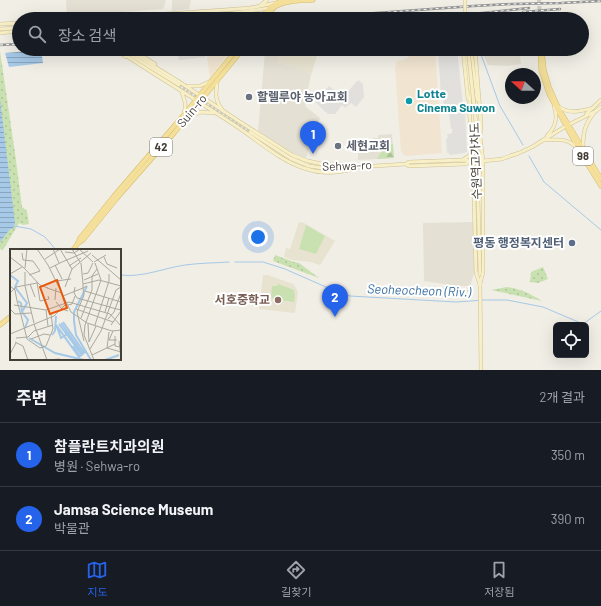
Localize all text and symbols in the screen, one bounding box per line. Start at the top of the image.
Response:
search box [12,12,589,56]
icon: search [26,23,48,45]
text: 장소 검색 [58,26,116,44]
north arrow [505,68,541,104]
place label: Lotte Cinema Suwon [417,86,495,114]
place label: 할렐루야 농아교회 [257,89,348,103]
street label: Suin-ro [174,91,209,130]
marker: 할렐루야 농아교회 [244,92,254,102]
marker: Lotte Cinema Suwon [404,96,414,106]
pin: 1 [300,121,326,154]
street label: 수원역고가차도 [467,122,483,200]
road number: 42 [150,138,172,156]
place label: 세현교회 [346,138,390,152]
marker: 세현교회 [333,141,343,151]
road number: 98 [573,147,593,165]
street label: Sehwa-ro [322,157,372,173]
your location [248,227,268,247]
place label: 평동 행정복지센터 [473,235,564,249]
marker: 평동 행정복지센터 [567,238,577,248]
inset map [10,249,121,360]
water label: Seoheocheon (Riv.) [367,280,472,300]
pin: 2 [322,284,348,317]
place label: 서호중학교 [215,292,270,306]
marker: 서호중학교 [273,295,283,305]
map controls [553,322,589,358]
button: locate [553,322,589,358]
text: 주변 [16,387,47,407]
text: 2개 결과 [540,389,585,405]
text: 참플란트치과의원 [54,437,164,455]
text: 1 [27,447,31,463]
text: 350 m [551,447,585,463]
text: 병원 · Sehwa-ro [54,458,140,474]
text: Jamsa Science Museum [54,500,213,518]
text: 2 [25,511,33,527]
text: 390 m [551,511,585,527]
text: 박물관 [54,520,90,536]
tab: 지도 [86,559,108,599]
tab: 길찾기 [281,559,312,599]
tab: 저장됨 [484,559,515,599]

